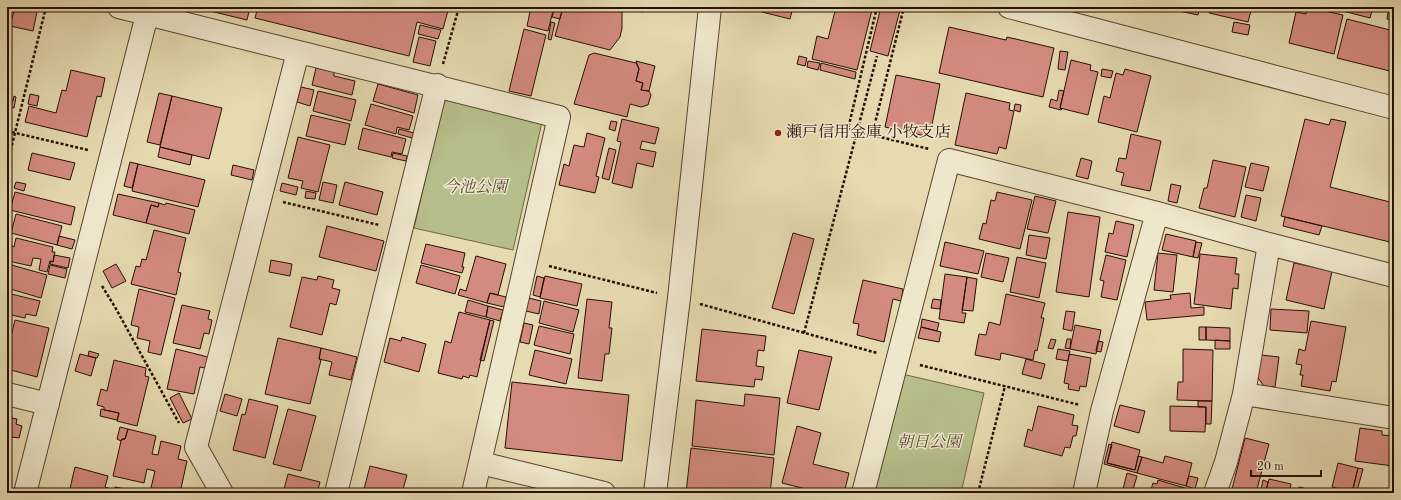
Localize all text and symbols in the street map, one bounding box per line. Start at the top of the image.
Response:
place label: 瀬戸信用金庫 小牧支店 [786,123,950,141]
marker: 瀬戸信用金庫 小牧支店 [773,128,783,138]
park label: 今池公園 [443,178,510,196]
park label: 朝日公園 [897,433,964,451]
scale bar [1251,452,1321,478]
text: 20 m [1257,461,1284,473]

